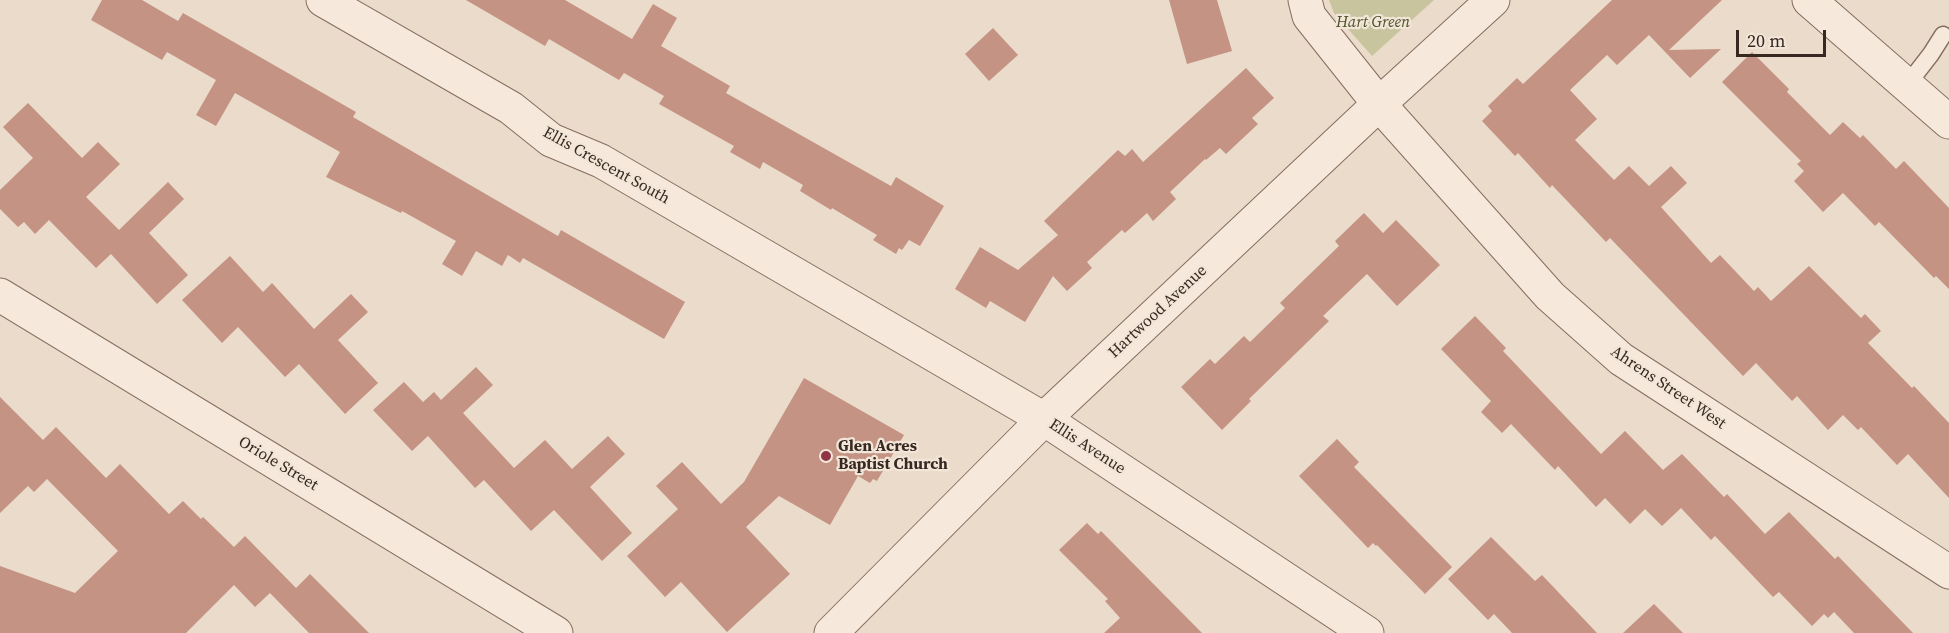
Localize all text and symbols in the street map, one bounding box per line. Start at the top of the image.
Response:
park label: Hart Green [1336,13,1410,33]
scale bar [1739,18,1829,56]
text: 20 m [1747,28,1785,53]
street label: Ellis Crescent South [539,123,673,209]
street label: Hartwood Avenue [1105,261,1211,363]
street label: Ahrens Street West [1607,342,1729,434]
street label: Ellis Avenue [1045,415,1129,479]
street label: Oriole Street [235,433,321,495]
place label: Glen Acres Baptist Church [838,437,948,475]
marker: Glen Acres Baptist Church [819,449,833,463]

